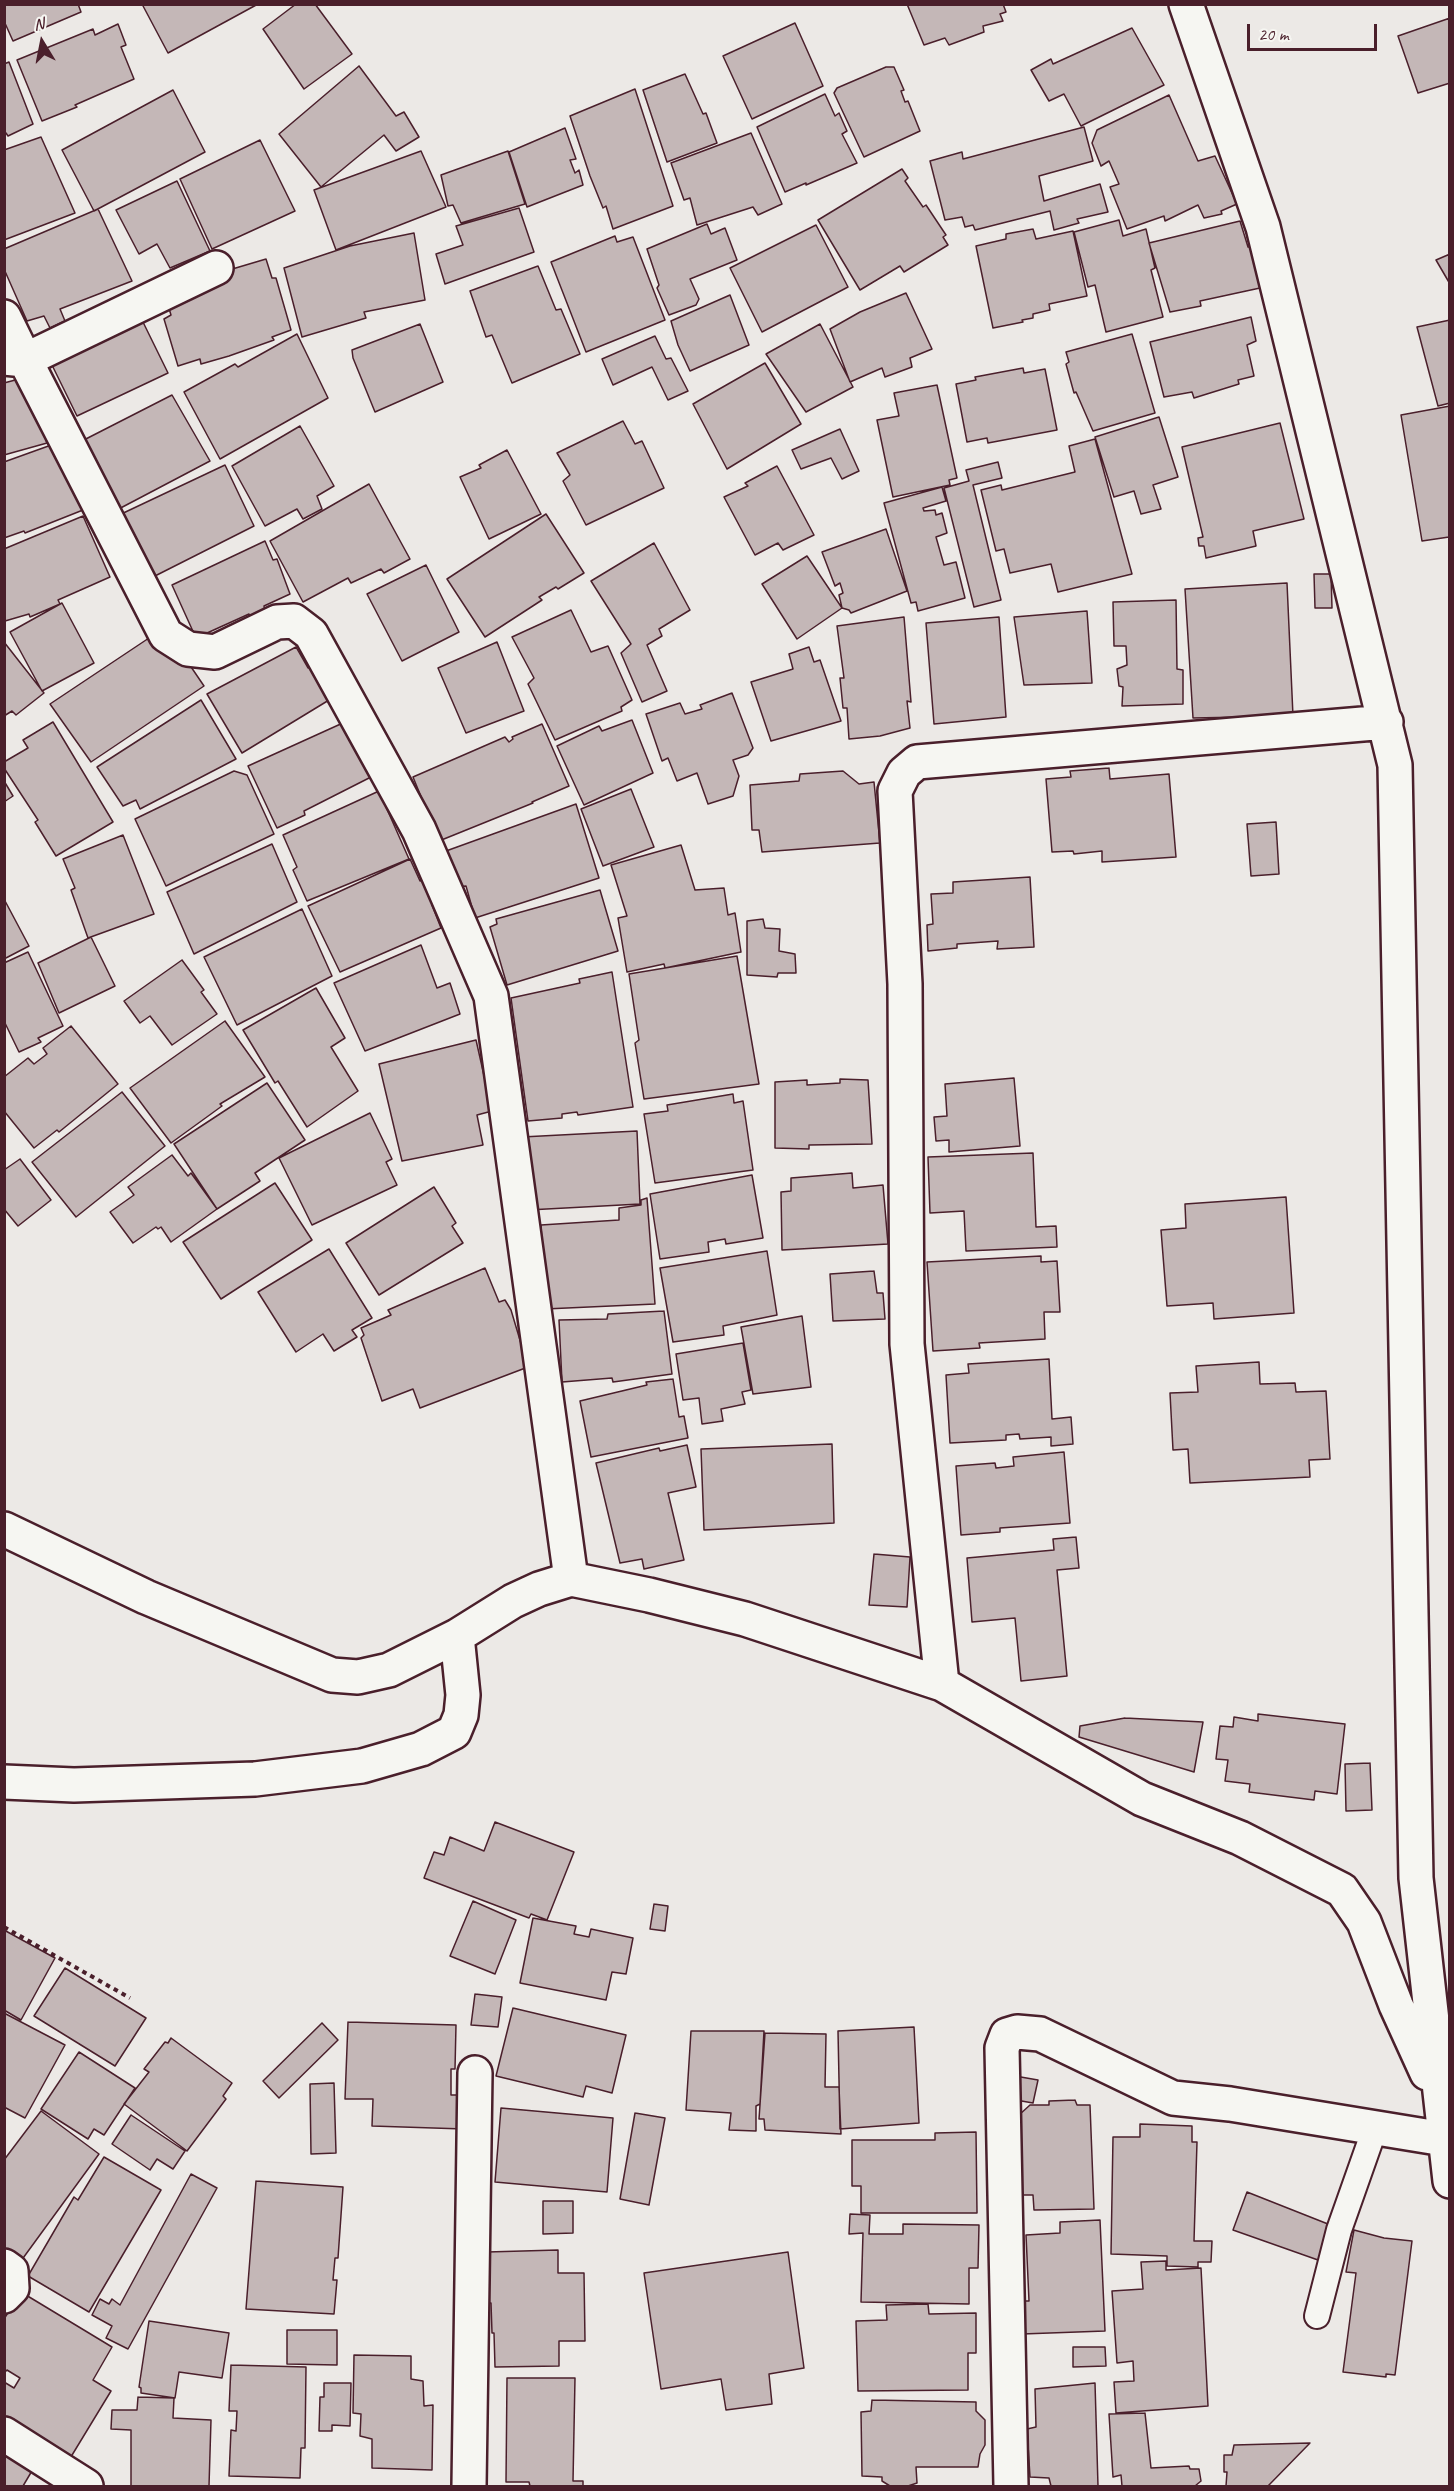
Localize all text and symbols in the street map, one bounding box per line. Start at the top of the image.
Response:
north arrow [12,12,72,72]
scale bar [1250,12,1380,50]
text: N [32,14,45,35]
text: 20 m [1258,23,1289,45]

